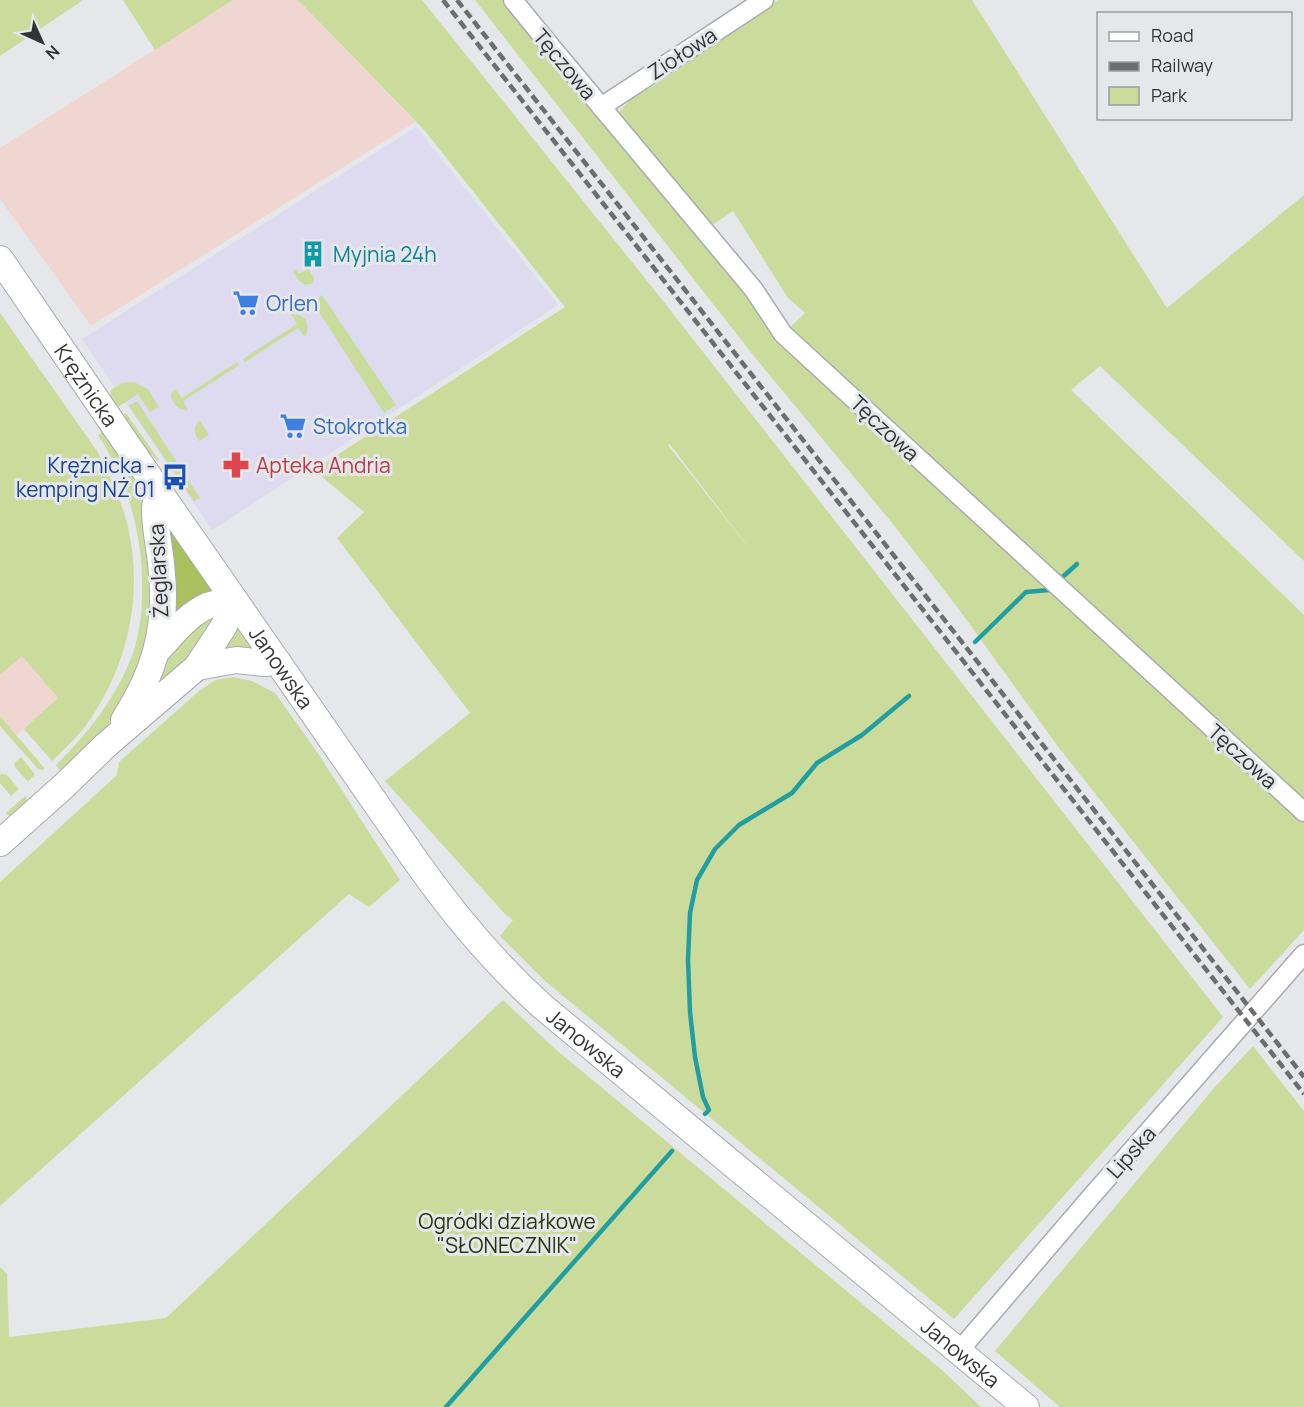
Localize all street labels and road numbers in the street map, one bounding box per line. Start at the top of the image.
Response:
street label: Ziołowa [642,20,722,86]
street label: Tęczowa [527,23,603,105]
street label: Krężnicka [48,338,125,432]
street label: Tęczowa [845,389,925,467]
street label: Żeglarska [142,523,174,619]
street label: Janowska [243,621,320,714]
street label: Tęczowa [1202,717,1284,795]
street label: Janowska [541,1002,632,1084]
street label: Lipska [1100,1120,1162,1184]
street label: Janowska [915,1312,1006,1394]

